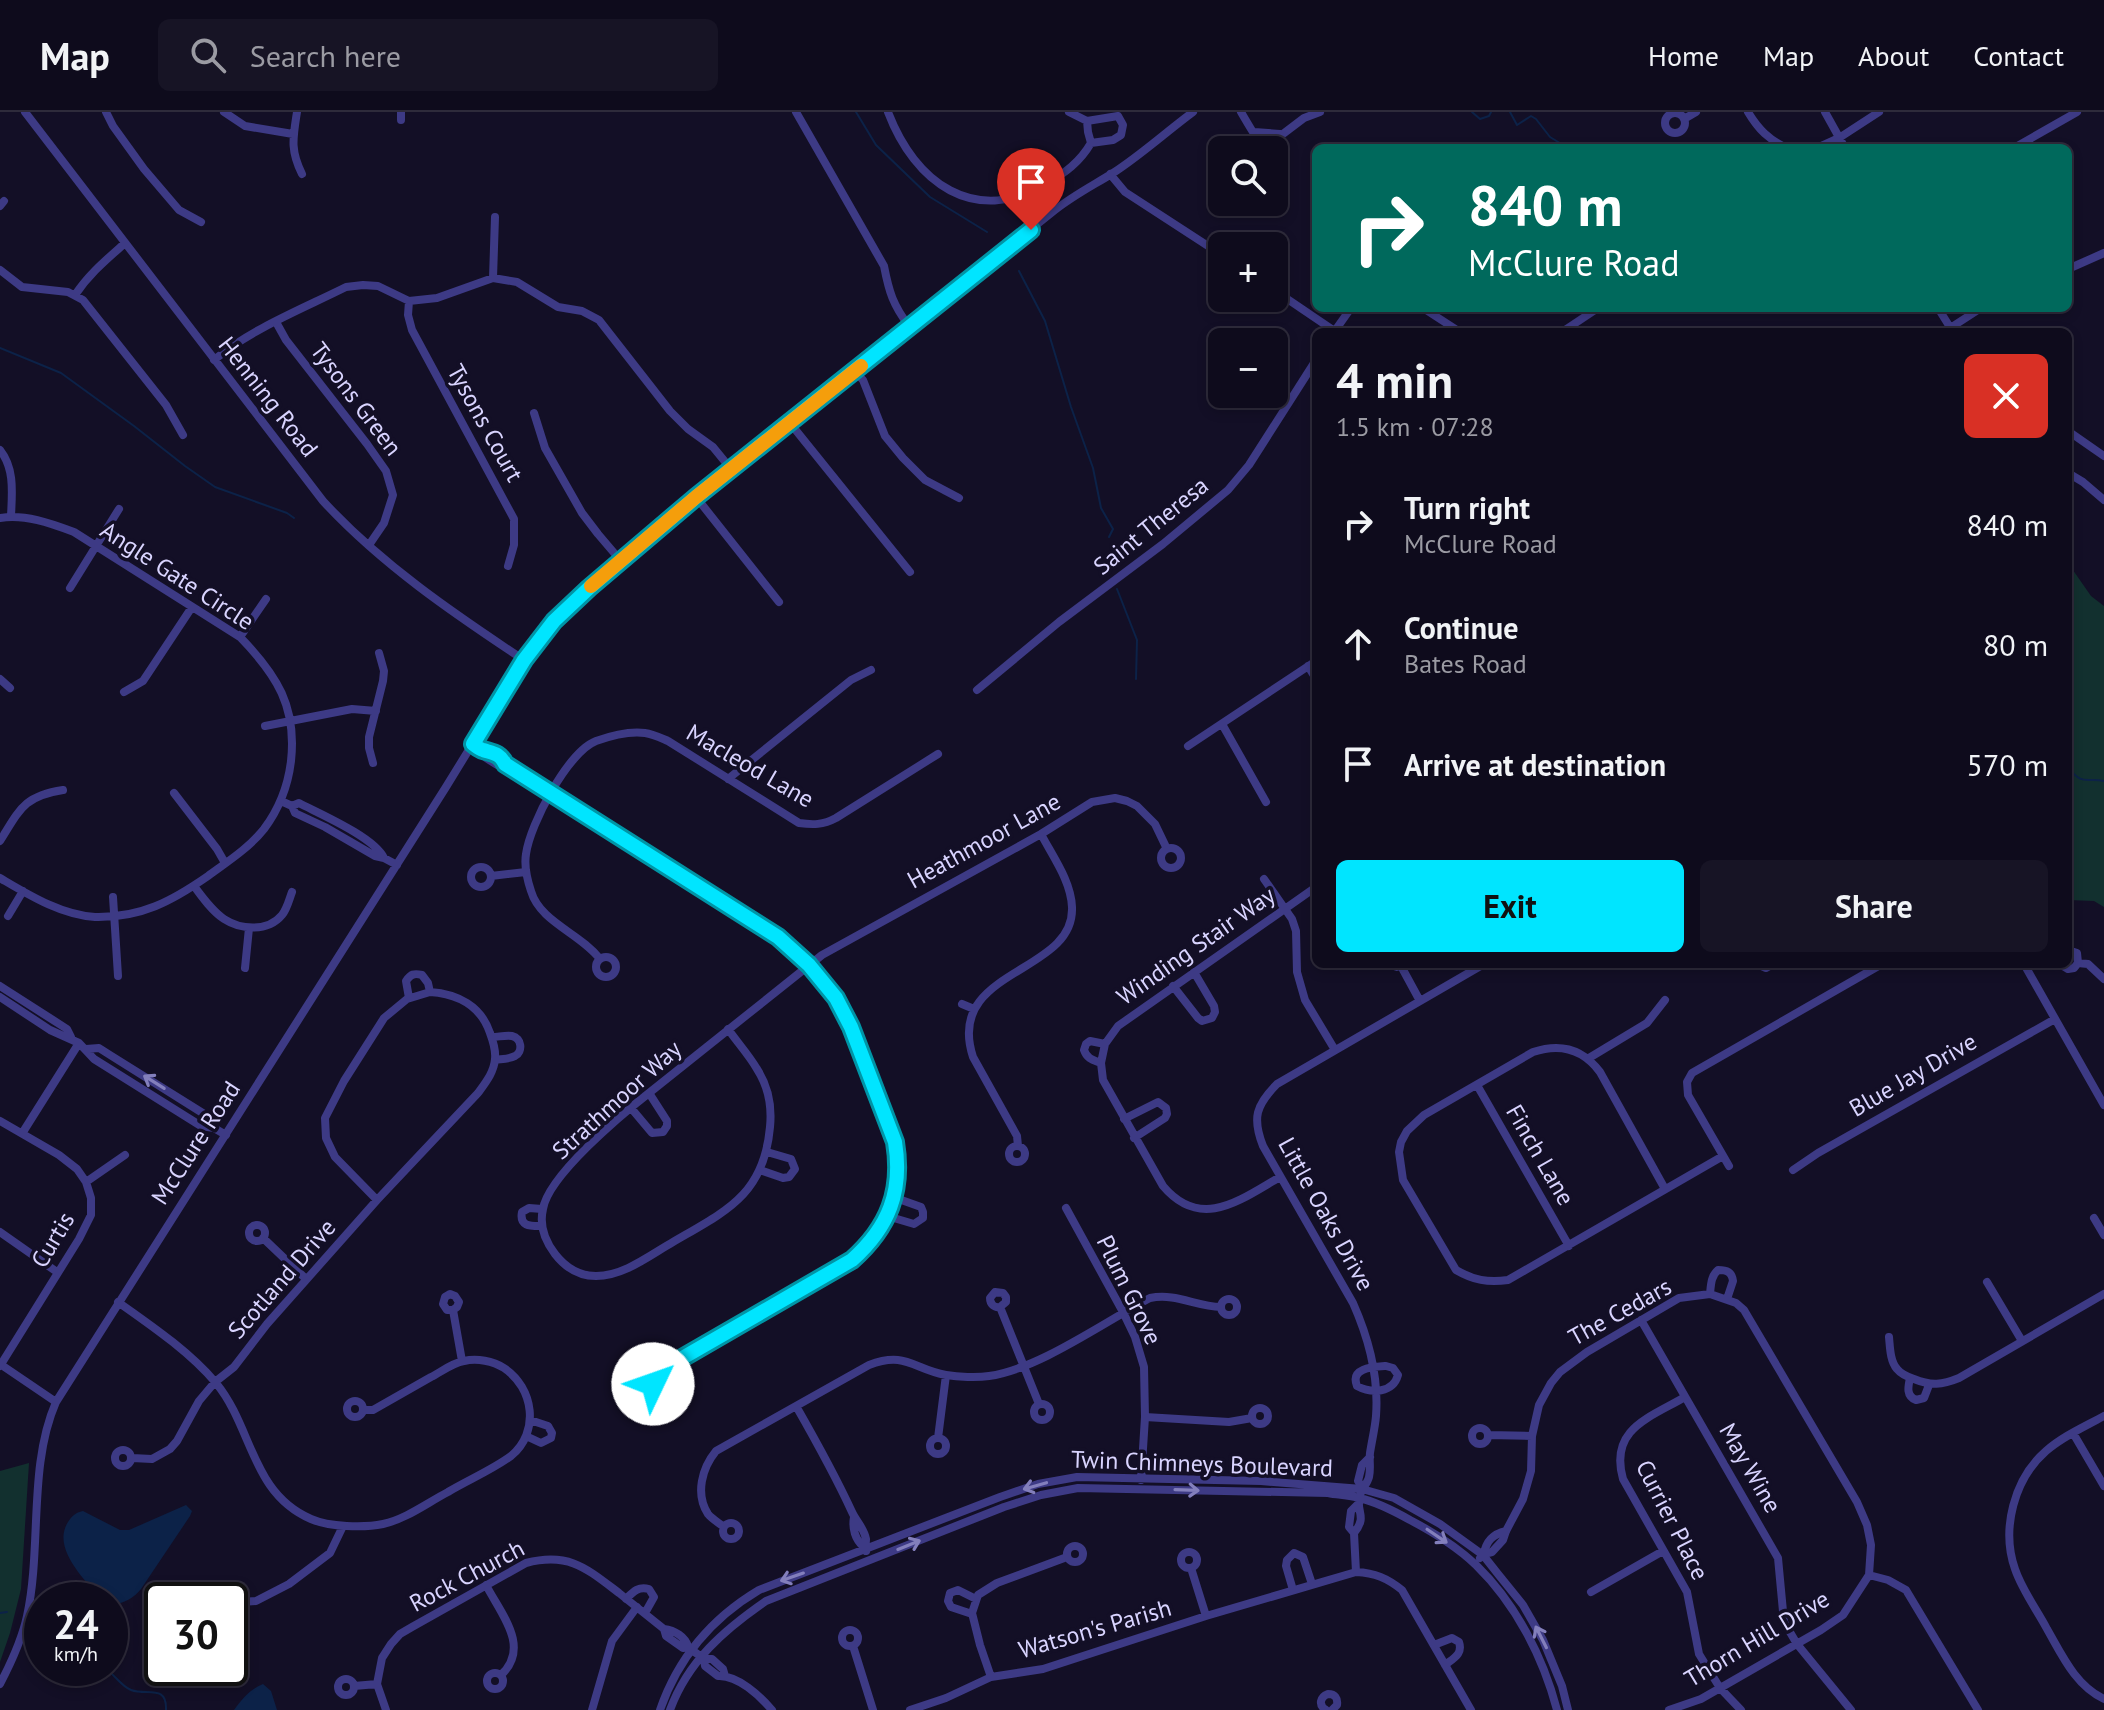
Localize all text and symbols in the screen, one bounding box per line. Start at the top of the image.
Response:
search box [158,19,718,91]
text: Map [40,31,110,80]
icon: search [186,33,230,77]
text: Search here [250,36,401,75]
text: Home [1648,37,1719,74]
text: Map [1763,37,1814,74]
text: About [1858,37,1929,74]
text: Contact [1973,37,2064,74]
map controls [1208,136,1288,408]
button: search [1208,136,1288,216]
pin [997,148,1065,230]
icon: arrive [1009,160,1053,204]
text: 840 m [1468,169,1623,241]
icon: right [1336,176,1440,280]
button: + [1208,232,1288,312]
text: McClure Road [1468,239,1680,286]
button: − [1208,328,1288,408]
street label: Henning Road [212,330,325,463]
street label: Tysons Green [304,336,409,462]
text: 4 min [1336,349,1453,411]
button: close [1964,354,2048,438]
street label: Tysons Court [440,359,530,487]
text: 1.5 km · 07:28 [1336,410,1494,443]
street label: Saint Theresa [1087,470,1214,581]
text: Turn right [1404,488,1530,527]
icon: right [1336,502,1380,546]
text: 840 m [1967,505,2048,544]
street label: Angle Gate Circle [95,514,260,637]
text: McClure Road [1404,527,1557,560]
text: Continue [1404,608,1518,647]
icon: ahead [1336,622,1380,666]
text: 80 m [1983,625,2048,664]
text: Bates Road [1404,647,1527,680]
street label: Macleod Lane [681,717,819,814]
icon: arrive [1336,742,1380,786]
text: Arrive at destination [1404,745,1666,784]
text: 570 m [1967,745,2048,784]
street label: Heathmoor Lane [902,786,1066,895]
button: Exit [1336,860,1684,952]
button: Share [1700,860,2048,952]
street label: Winding Stair Way [1110,879,1281,1012]
street label: Blue Jay Drive [1844,1026,1982,1123]
street label: Strathmoor Way [546,1033,688,1166]
one-way arrow [143,1074,166,1090]
street label: McClure Road [144,1075,247,1210]
street label: Finch Lane [1499,1099,1582,1211]
street label: Little Oaks Drive [1271,1132,1381,1296]
street label: Curtis [24,1206,81,1273]
street label: Scotland Drive [221,1212,342,1345]
street label: Plum Grove [1090,1230,1169,1350]
street label: The Cedars [1563,1271,1677,1353]
position arrow [611,1342,695,1426]
street label: May Wine [1712,1417,1789,1518]
street label: Twin Chimneys Boulevard [1070,1443,1334,1484]
street label: Currier Place [1629,1455,1716,1585]
one-way arrow [1023,1479,1049,1494]
one-way arrow [1173,1482,1200,1497]
one-way arrow [1426,1528,1448,1545]
street label: Rock Church [404,1532,530,1619]
one-way arrow [896,1537,921,1551]
one-way arrow [780,1570,805,1585]
speed limit sign: 30 [144,1582,248,1686]
street label: Thorn Hill Drive [1679,1583,1835,1694]
street label: Watson's Parish [1015,1592,1175,1665]
text: 24 [53,1598,99,1650]
one-way arrow [1532,1626,1548,1650]
text: km/h [54,1641,98,1667]

